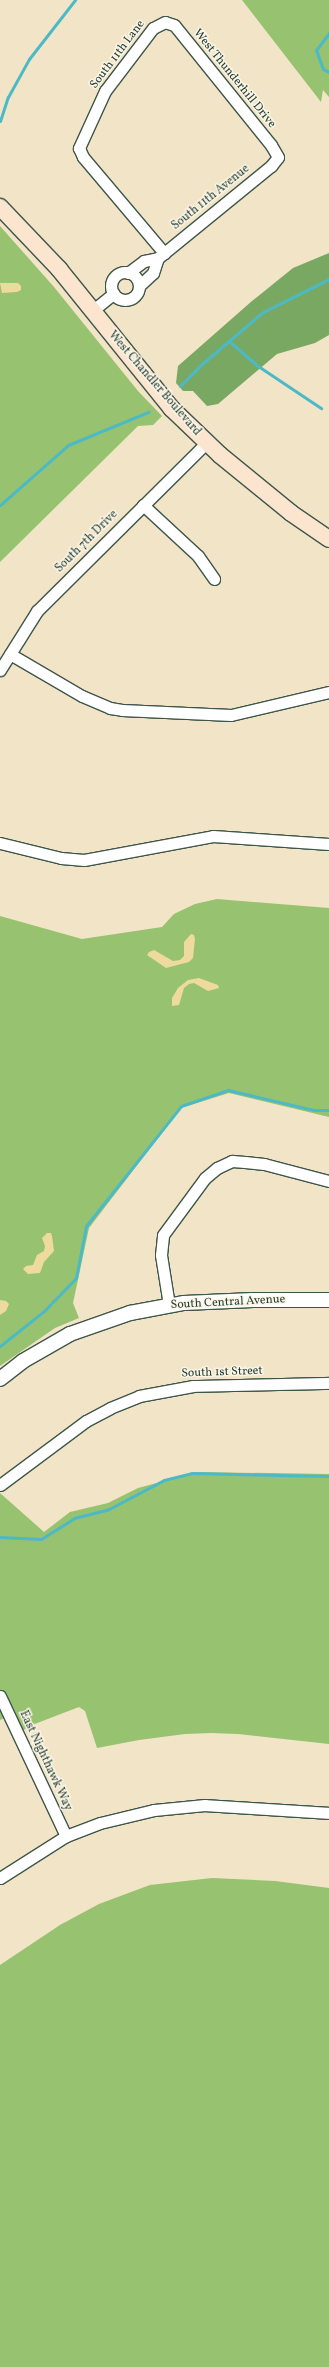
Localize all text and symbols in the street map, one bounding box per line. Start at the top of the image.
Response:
street label: South 11th Lane [88,18,148,92]
street label: West Thunderhill Drive [190,26,278,132]
street label: South 11th Avenue [169,162,253,234]
street label: West Chandler Boulevard [105,329,203,439]
street label: South 7th Drive [53,508,121,576]
street label: South Central Avenue [170,1293,286,1313]
street label: South 1st Street [181,1364,263,1382]
street label: East Nighthawk Way [15,1708,75,1814]

